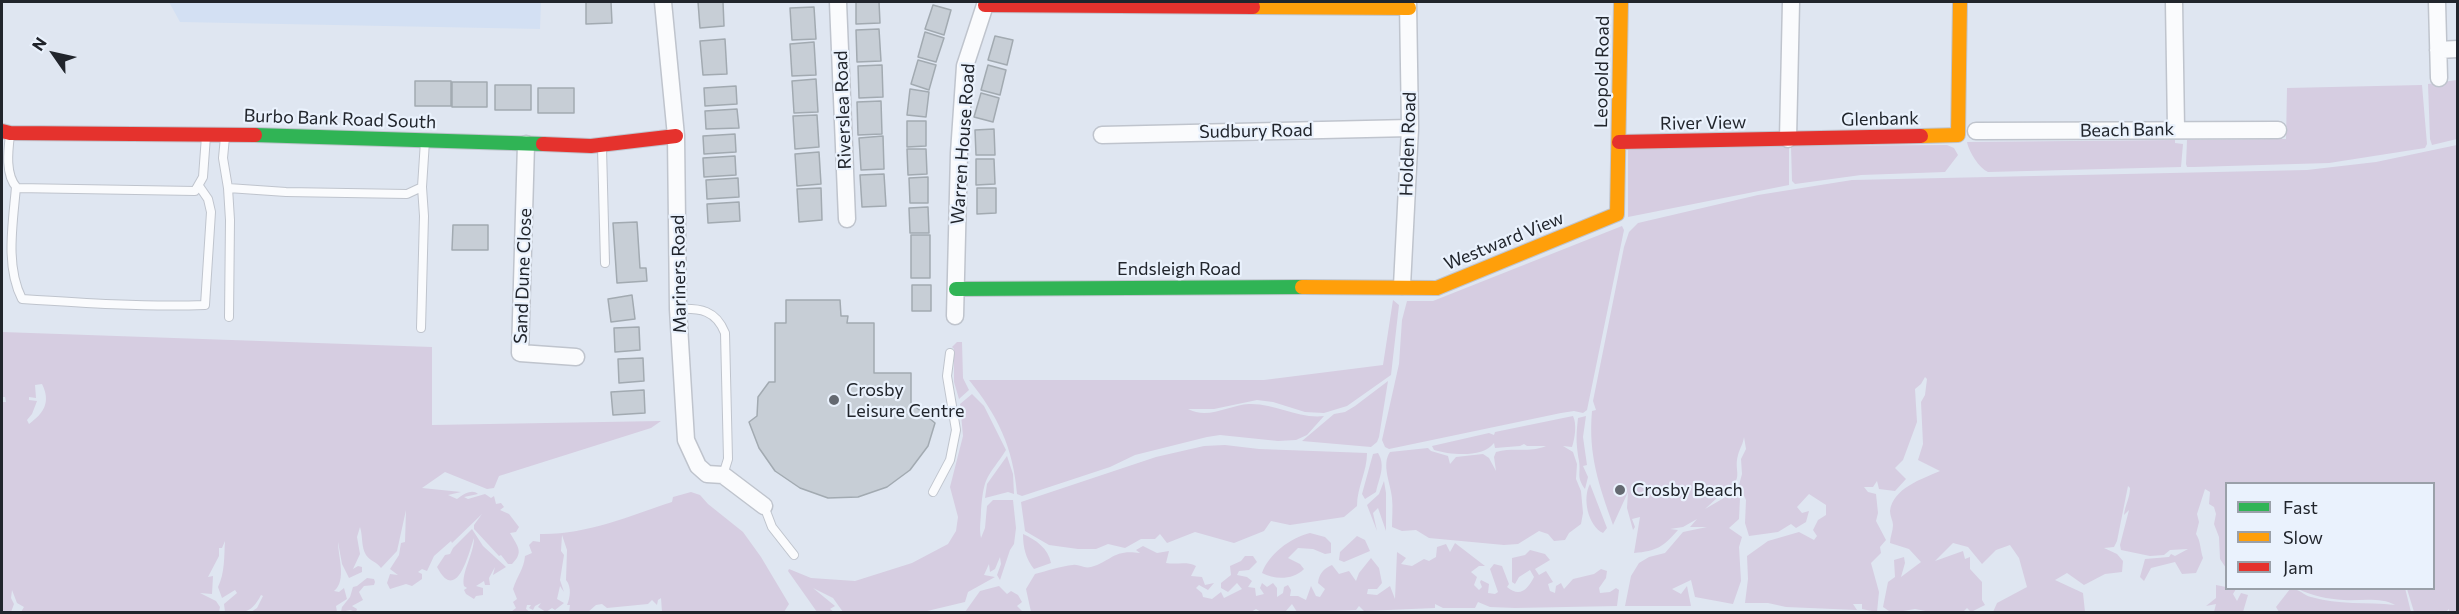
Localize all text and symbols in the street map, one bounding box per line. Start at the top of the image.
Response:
street label: Leopold Road [1590,16,1614,128]
north arrow [24,24,84,84]
text: N [27,33,50,54]
street label: Riverslea Road [830,50,856,170]
street label: Warren House Road [947,63,979,225]
street label: Holden Road [1395,91,1421,197]
street label: Burbo Bank Road South [243,105,437,133]
street label: Glenbank [1841,108,1919,130]
street label: River View [1660,111,1746,135]
street label: Beach Bank [2080,118,2174,142]
street label: Sudbury Road [1199,119,1313,143]
street label: Westward View [1441,207,1567,275]
street label: Sand Dune Close [510,208,536,344]
street label: Mariners Road [667,214,691,334]
street label: Endsleigh Road [1117,258,1241,280]
place label: Crosby Leisure Centre [846,379,964,422]
marker: Crosby Leisure Centre [827,393,841,407]
place label: Crosby Beach [1632,479,1743,501]
legend [2225,482,2435,590]
marker: Crosby Beach [1613,483,1627,497]
text: Fast [2283,496,2318,518]
text: Slow [2283,526,2323,548]
text: Jam [2283,556,2313,578]

